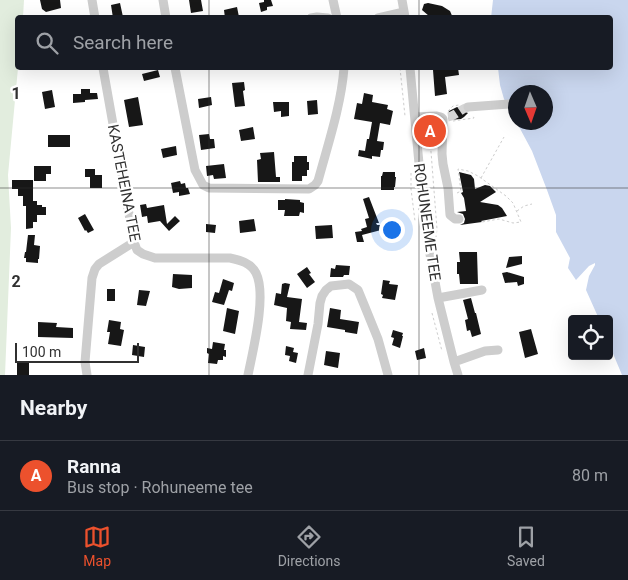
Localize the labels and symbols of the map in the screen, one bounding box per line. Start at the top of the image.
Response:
text: 1 [11,84,21,103]
north arrow [508,85,553,130]
pin: A [414,112,446,150]
street label: KASTEHEINA TEE [104,123,144,244]
street label: ROHUNEEME TEE [410,162,444,283]
your location [379,217,405,243]
text: 2 [11,272,21,291]
scale bar [15,340,139,363]

